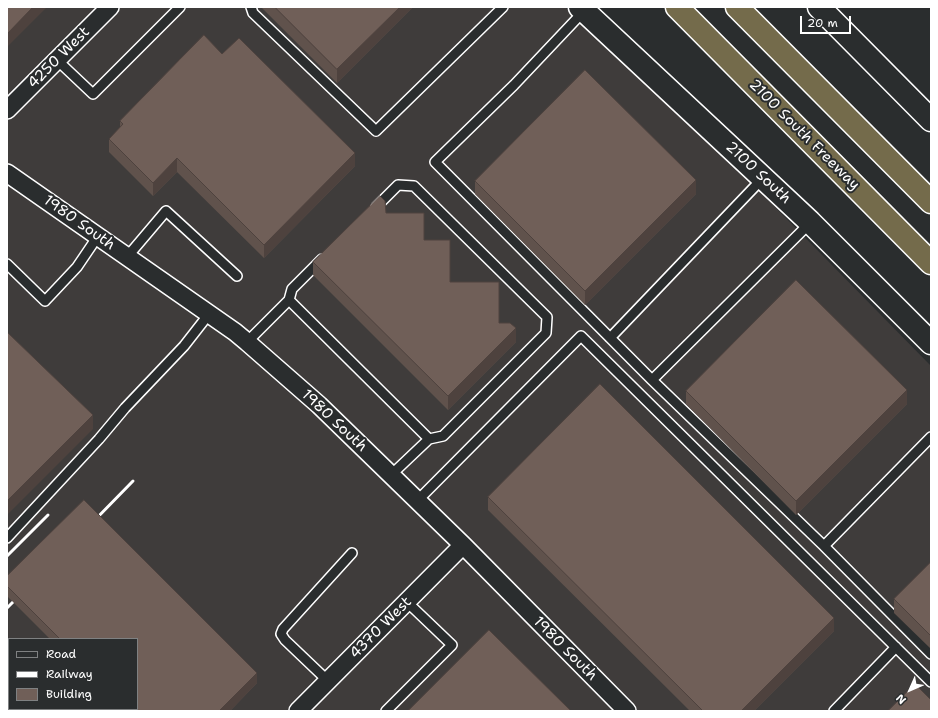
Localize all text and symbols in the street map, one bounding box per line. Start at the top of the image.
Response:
scale bar [802,8,853,34]
text: 20 m [807,15,838,31]
street label: 4250 West [24,23,94,93]
street label: 2100 South Freeway [745,76,863,194]
street label: 2100 South [721,138,795,208]
street label: 1980 South [40,192,118,254]
street label: 1980 South [297,386,371,456]
street label: 4370 West [346,593,416,663]
street label: 1980 South [529,613,601,685]
legend [8,638,138,710]
text: Road [46,646,76,662]
text: Railway [46,666,93,682]
north arrow [890,670,930,710]
text: Building [46,686,92,702]
text: N [893,690,910,707]

